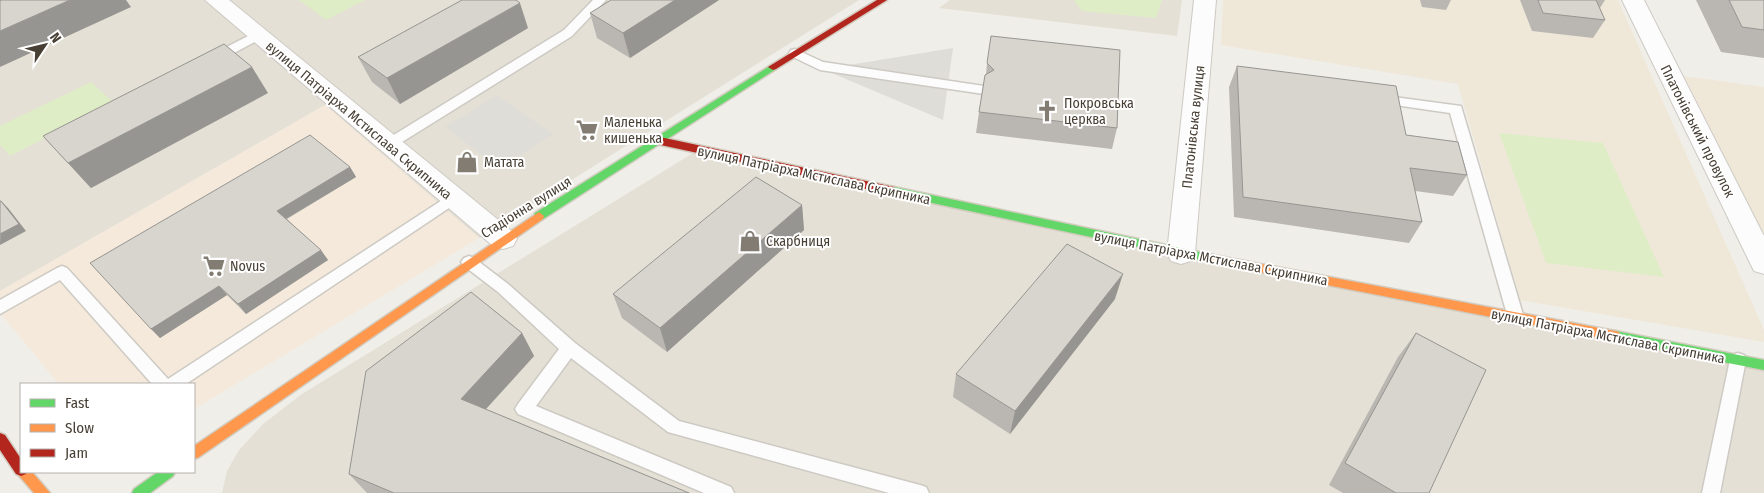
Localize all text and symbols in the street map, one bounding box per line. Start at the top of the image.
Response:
north arrow [20,20,70,70]
text: N [46,30,65,46]
street label: вулиця Патріарха Мстислава Скрипника [262,38,455,203]
street label: Платонівський провулок [1657,62,1739,201]
street label: Платонівська вулиця [1179,65,1208,190]
place label: Покровська церква [1064,95,1134,128]
church icon: Покровська церква [1034,98,1060,124]
place label: Маленька кишенька [604,114,662,147]
supermarket icon: Маленька кишенька [574,117,600,143]
street label: вулиця Патріарха Мстислава Скрипника [696,142,932,209]
shop icon: Матата [454,149,480,175]
place label: Матата [484,154,525,171]
street label: Стадіонна вулиця [478,173,575,242]
street label: вулиця Патріарха Мстислава Скрипника [1093,227,1329,290]
shop icon: Скарбниця [737,228,763,254]
place label: Скарбниця [766,233,830,250]
supermarket icon: Novus [201,253,227,279]
place label: Novus [230,258,265,275]
street label: вулиця Патріарха Мстислава Скрипника [1490,305,1726,368]
legend [20,383,195,473]
text: Fast [65,394,89,412]
text: Slow [65,419,94,437]
text: Jam [65,444,88,462]

